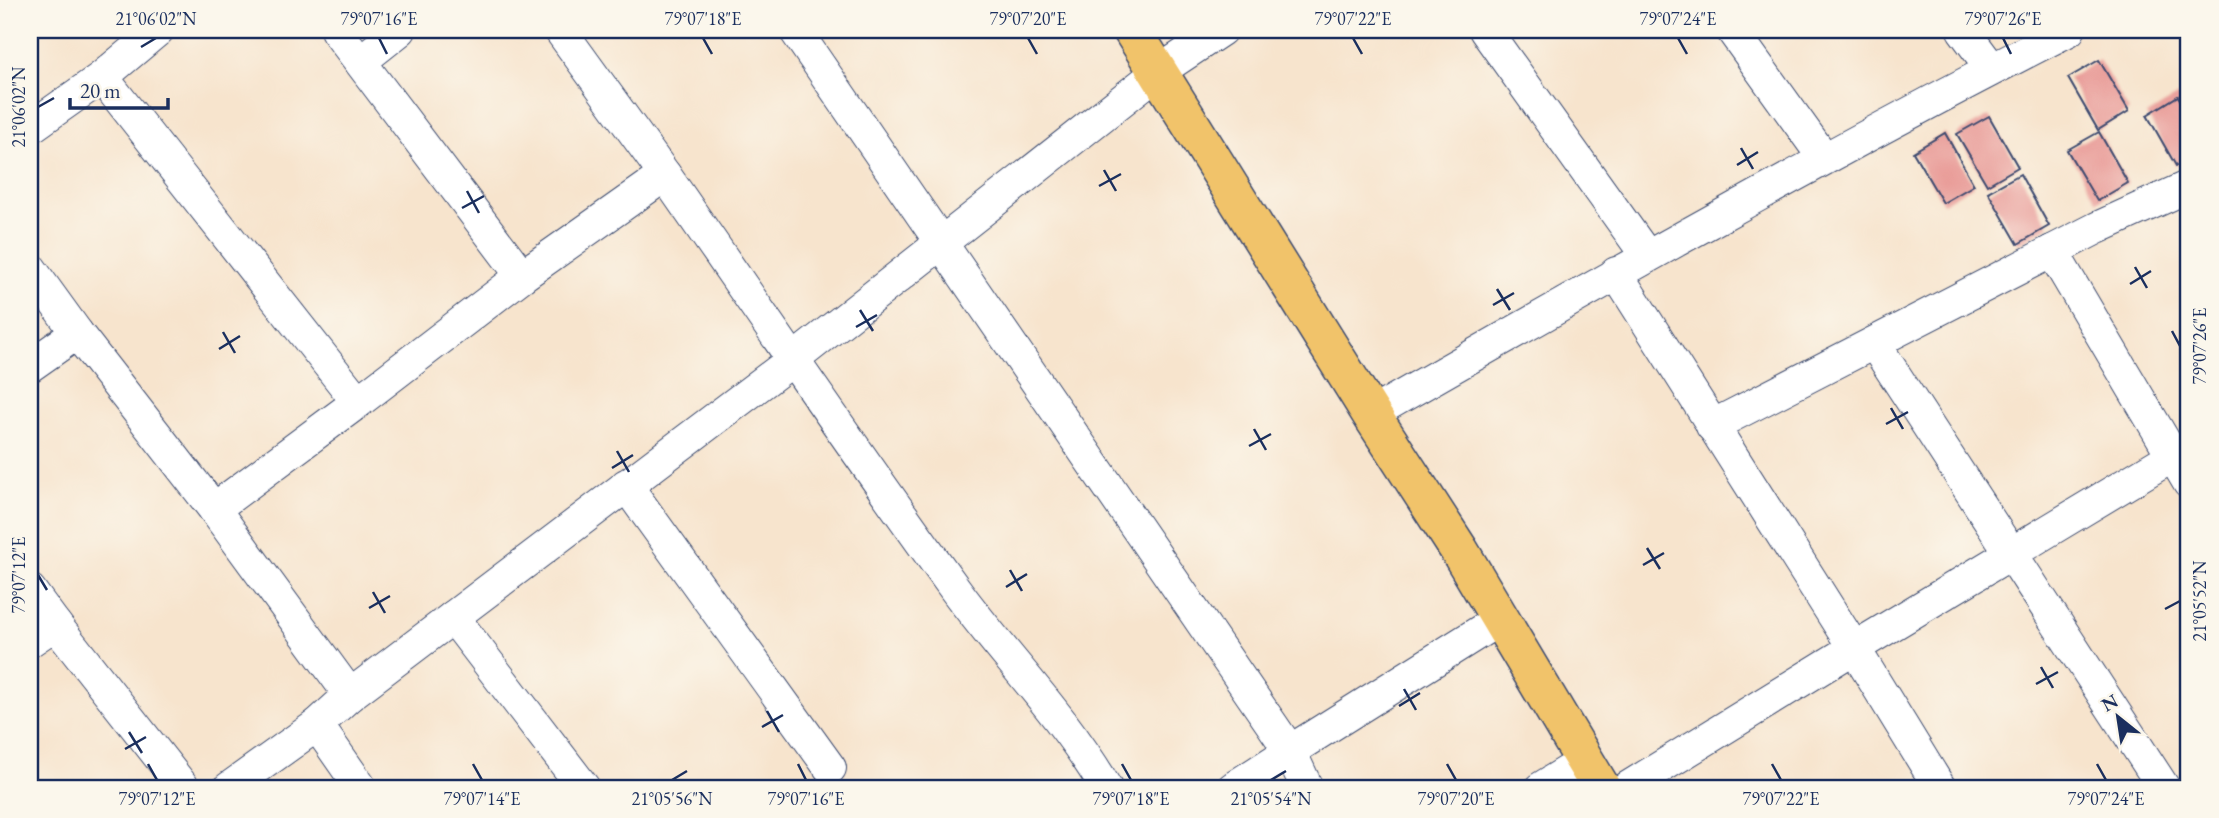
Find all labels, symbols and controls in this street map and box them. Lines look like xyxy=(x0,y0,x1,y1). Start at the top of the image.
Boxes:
text: 21°06'02"N xyxy=(116,7,197,30)
text: 79°07'16"E xyxy=(341,7,417,30)
text: 79°07'18"E xyxy=(665,7,741,30)
text: 79°07'20"E xyxy=(990,7,1066,30)
text: 79°07'22"E xyxy=(1315,7,1391,30)
text: 79°07'24"E xyxy=(1640,7,1716,30)
text: 79°07'26"E xyxy=(1965,7,2041,30)
text: 21°06'02"N xyxy=(7,66,30,147)
scale bar xyxy=(70,66,168,110)
text: 20 m xyxy=(80,77,121,104)
text: 79°07'26"E xyxy=(2188,308,2211,384)
text: 79°07'12"E xyxy=(7,537,30,613)
text: 21°05'52"N xyxy=(2188,560,2211,641)
north arrow xyxy=(2082,682,2152,752)
text: N xyxy=(2097,688,2123,717)
text: 79°07'12"E xyxy=(119,787,195,810)
text: 79°07'14"E xyxy=(444,787,520,810)
text: 21°05'56"N xyxy=(632,787,713,810)
text: 79°07'16"E xyxy=(768,787,844,810)
text: 79°07'18"E xyxy=(1093,787,1169,810)
text: 21°05'54"N xyxy=(1231,787,1312,810)
text: 79°07'20"E xyxy=(1418,787,1494,810)
text: 79°07'22"E xyxy=(1743,787,1819,810)
text: 79°07'24"E xyxy=(2068,787,2144,810)

